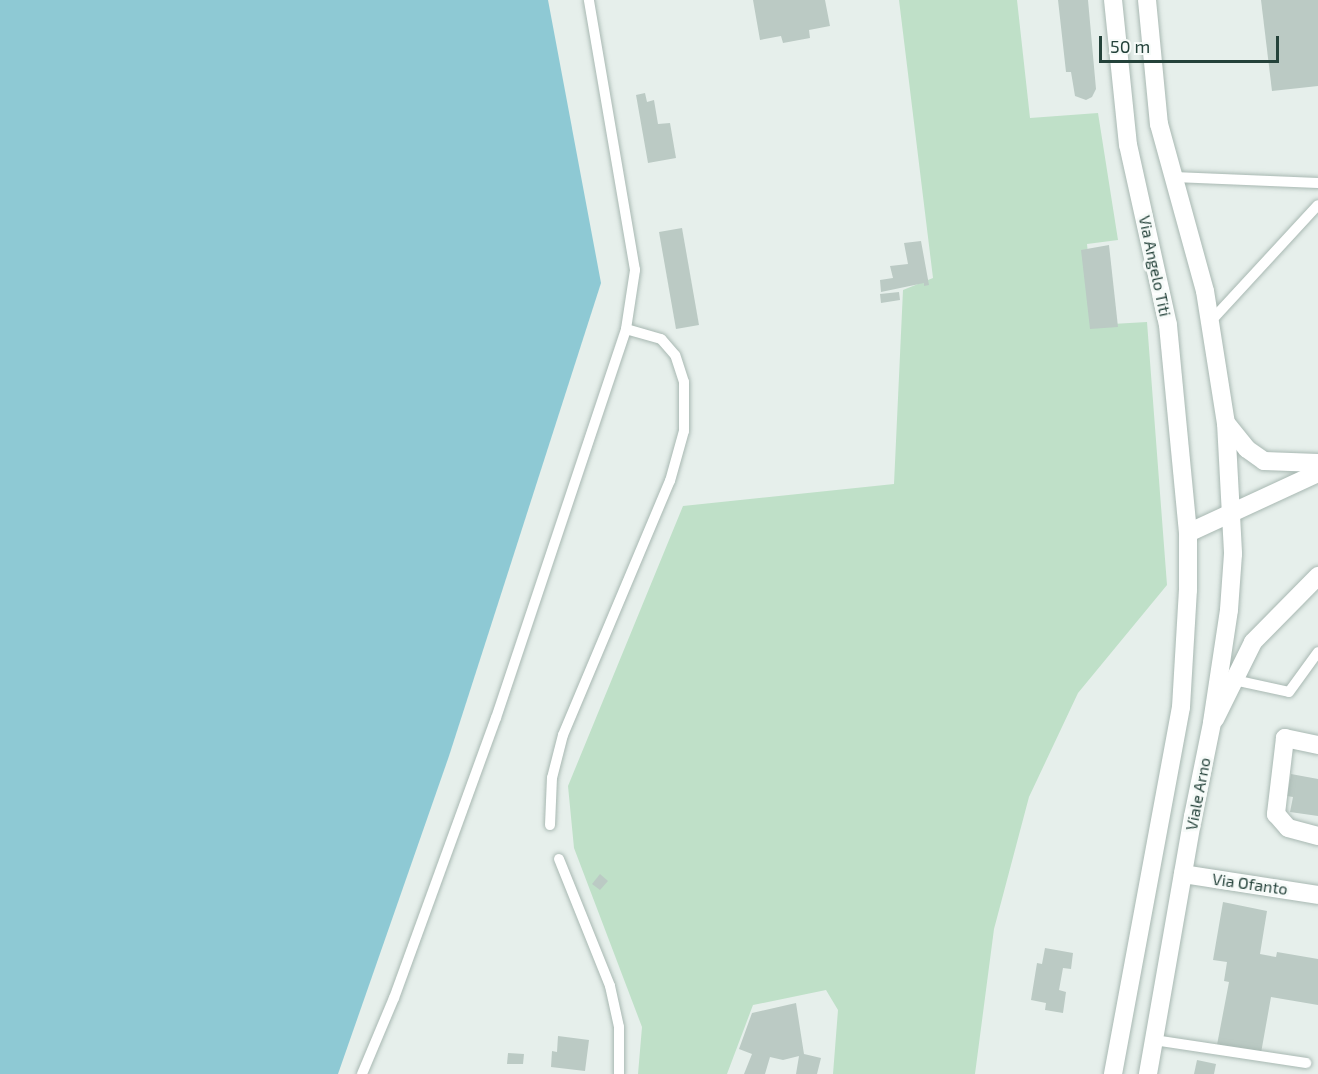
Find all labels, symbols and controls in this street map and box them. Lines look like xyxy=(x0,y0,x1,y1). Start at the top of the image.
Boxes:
scale bar xyxy=(1102,24,1282,62)
text: 50 m xyxy=(1110,35,1150,57)
street label: Via Angelo Titi xyxy=(1135,213,1175,319)
street label: Viale Arno xyxy=(1182,756,1214,832)
street label: Via Ofanto xyxy=(1211,869,1289,899)

